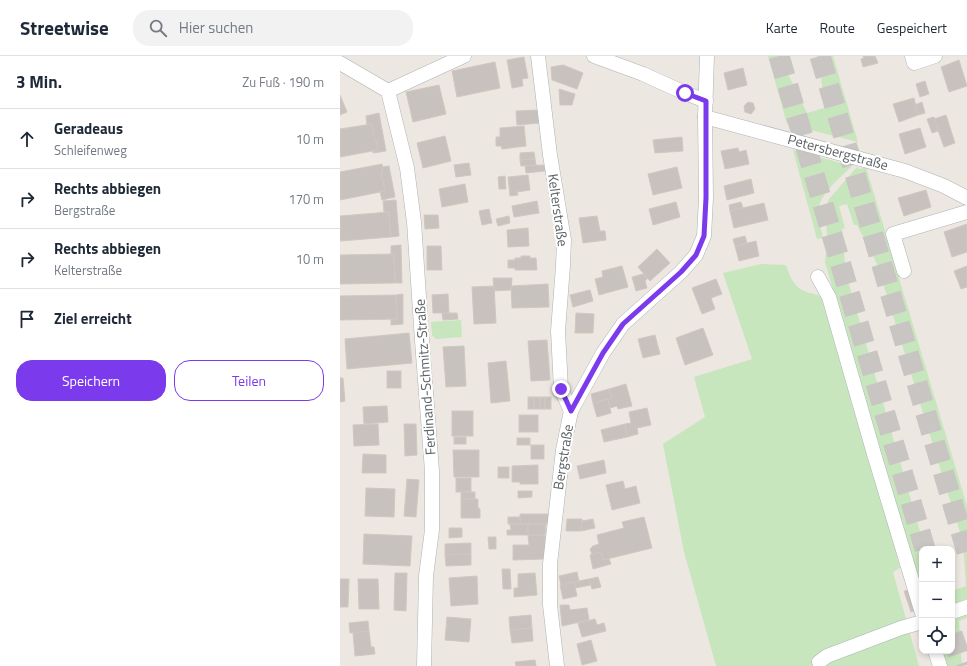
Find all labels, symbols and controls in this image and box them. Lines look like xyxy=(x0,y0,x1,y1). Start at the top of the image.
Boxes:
search box xyxy=(133,10,413,46)
text: Streetwise xyxy=(20,13,109,42)
text: Hier suchen xyxy=(179,16,253,39)
icon: search xyxy=(147,17,169,39)
text: Karte xyxy=(766,17,798,38)
text: Route xyxy=(820,17,855,38)
text: Gespeichert xyxy=(877,17,947,38)
text: 3 Min. xyxy=(16,69,62,95)
text: Zu Fuß · 190 m xyxy=(242,72,324,92)
route start xyxy=(676,84,694,102)
text: Geradeaus xyxy=(54,117,123,140)
icon: ahead xyxy=(16,128,38,150)
street label: Petersbergstraße xyxy=(785,128,891,175)
text: 10 m xyxy=(296,129,324,149)
text: Schleifenweg xyxy=(54,140,127,160)
street label: Kelterstraße xyxy=(543,172,574,248)
text: Rechts abbiegen xyxy=(54,177,161,200)
icon: right xyxy=(16,188,38,210)
text: 170 m xyxy=(288,189,324,209)
text: Bergstraße xyxy=(54,200,115,220)
text: Rechts abbiegen xyxy=(54,237,161,260)
icon: right xyxy=(16,248,38,270)
text: 10 m xyxy=(296,249,324,269)
text: Kelterstraße xyxy=(54,260,122,280)
street label: Ferdinand-Schmitz-Straße xyxy=(409,298,440,456)
text: Ziel erreicht xyxy=(54,307,132,330)
icon: arrive xyxy=(16,308,38,330)
button: Speichern xyxy=(16,360,166,401)
button: Teilen xyxy=(174,360,324,401)
route end xyxy=(552,380,570,398)
street label: Bergstraße xyxy=(547,423,578,491)
map controls xyxy=(919,546,955,654)
button: + xyxy=(919,546,955,582)
button: − xyxy=(919,582,955,618)
button: locate xyxy=(919,618,955,654)

